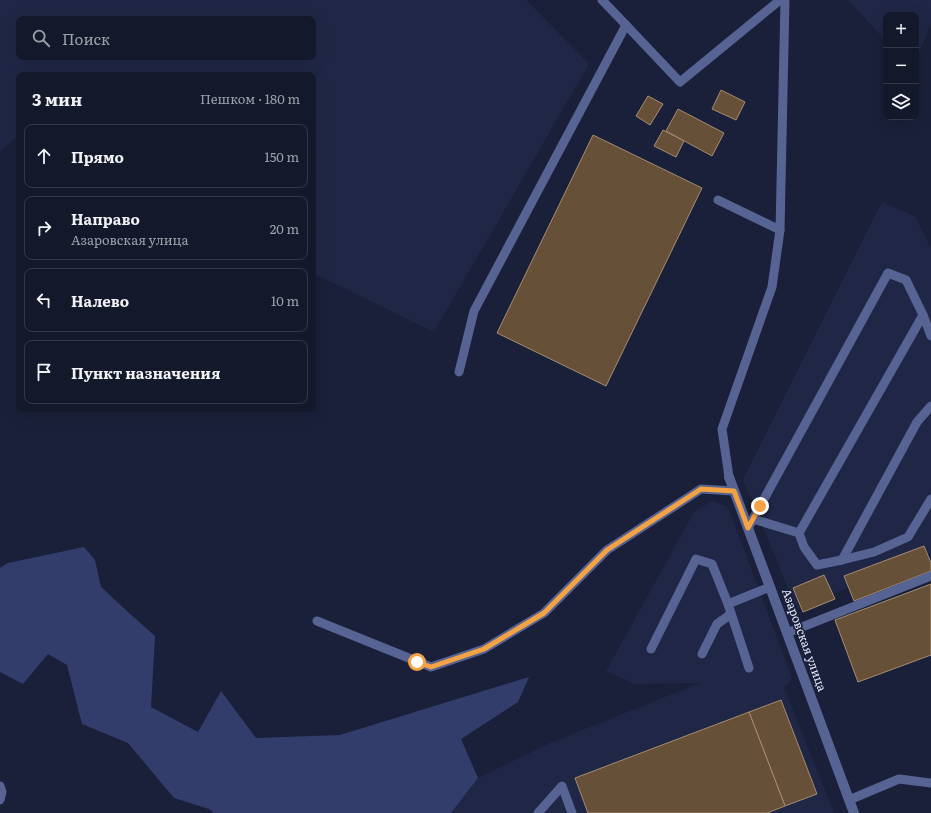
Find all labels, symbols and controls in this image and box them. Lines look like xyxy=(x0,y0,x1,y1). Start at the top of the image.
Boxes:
map controls xyxy=(883,12,919,120)
button: + xyxy=(883,12,919,48)
search box xyxy=(16,16,316,60)
icon: search xyxy=(30,27,52,49)
text: Поиск xyxy=(62,27,110,50)
button: − xyxy=(883,48,919,84)
button: layers xyxy=(883,84,919,120)
text: 3 мин xyxy=(32,86,82,111)
text: Пешком · 180 m xyxy=(200,89,300,108)
icon: ahead xyxy=(33,145,55,167)
text: Прямо xyxy=(71,145,124,168)
text: 150 m xyxy=(264,147,299,166)
text: Направо xyxy=(71,207,140,230)
icon: right xyxy=(33,217,55,239)
text: 20 m xyxy=(270,219,299,238)
text: Азаровская улица xyxy=(71,230,188,249)
icon: left xyxy=(33,289,55,311)
text: Налево xyxy=(71,289,129,312)
text: 10 m xyxy=(271,291,299,310)
icon: arrive xyxy=(33,361,55,383)
text: Пункт назначения xyxy=(71,361,221,384)
route end xyxy=(751,497,769,515)
street label: Азаровская улица xyxy=(778,586,832,694)
route start xyxy=(408,653,426,671)

